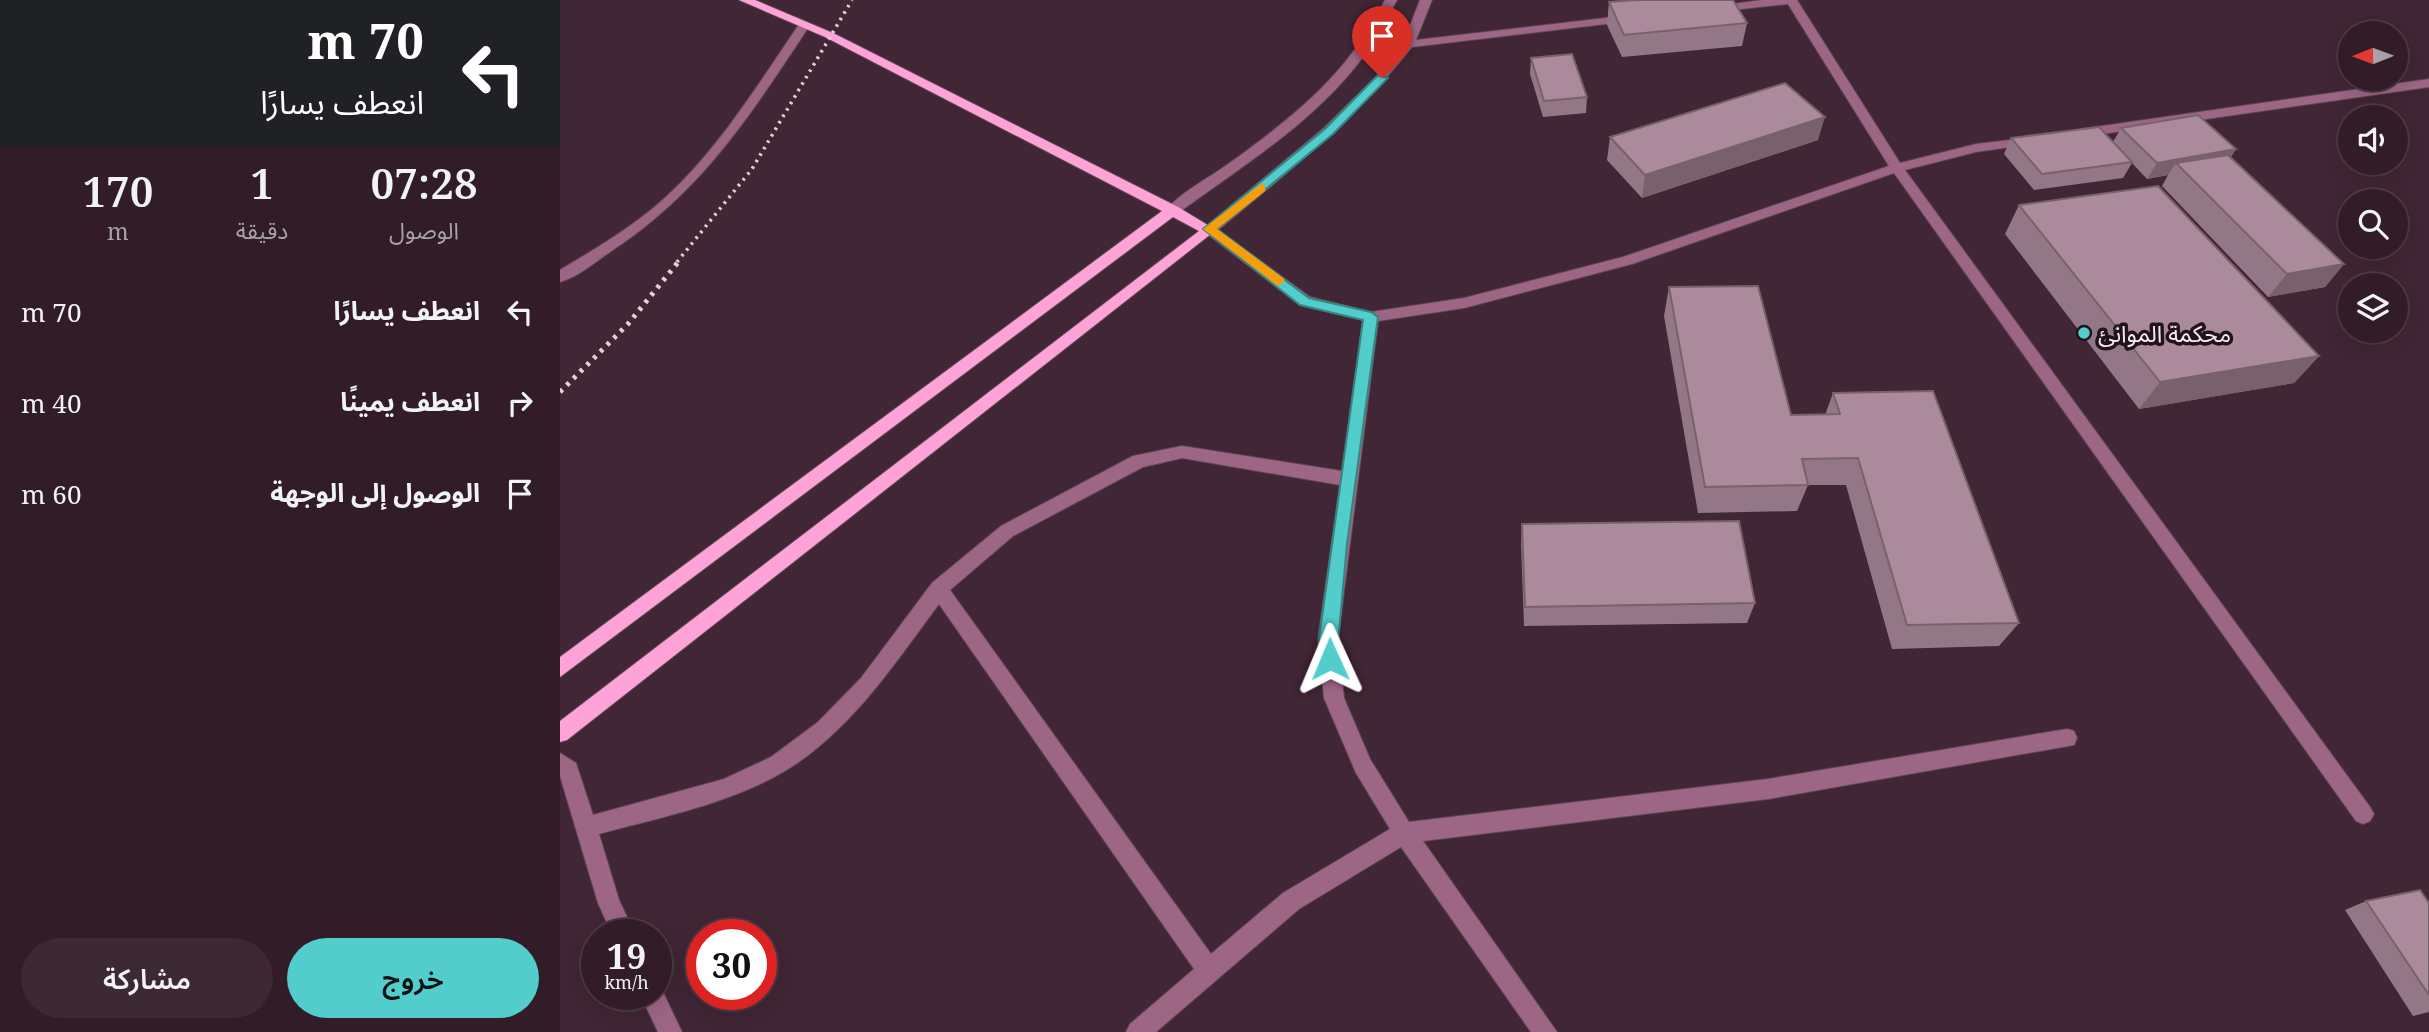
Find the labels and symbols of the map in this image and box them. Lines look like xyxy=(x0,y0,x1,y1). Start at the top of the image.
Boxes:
pin xyxy=(1352,6,1412,78)
north arrow xyxy=(2338,21,2408,91)
place label: محكمة الموانئ xyxy=(2098,317,2231,349)
marker: محكمة الموانئ xyxy=(2076,325,2092,341)
position arrow xyxy=(1293,622,1367,696)
speed limit sign: 30 xyxy=(686,919,777,1010)

